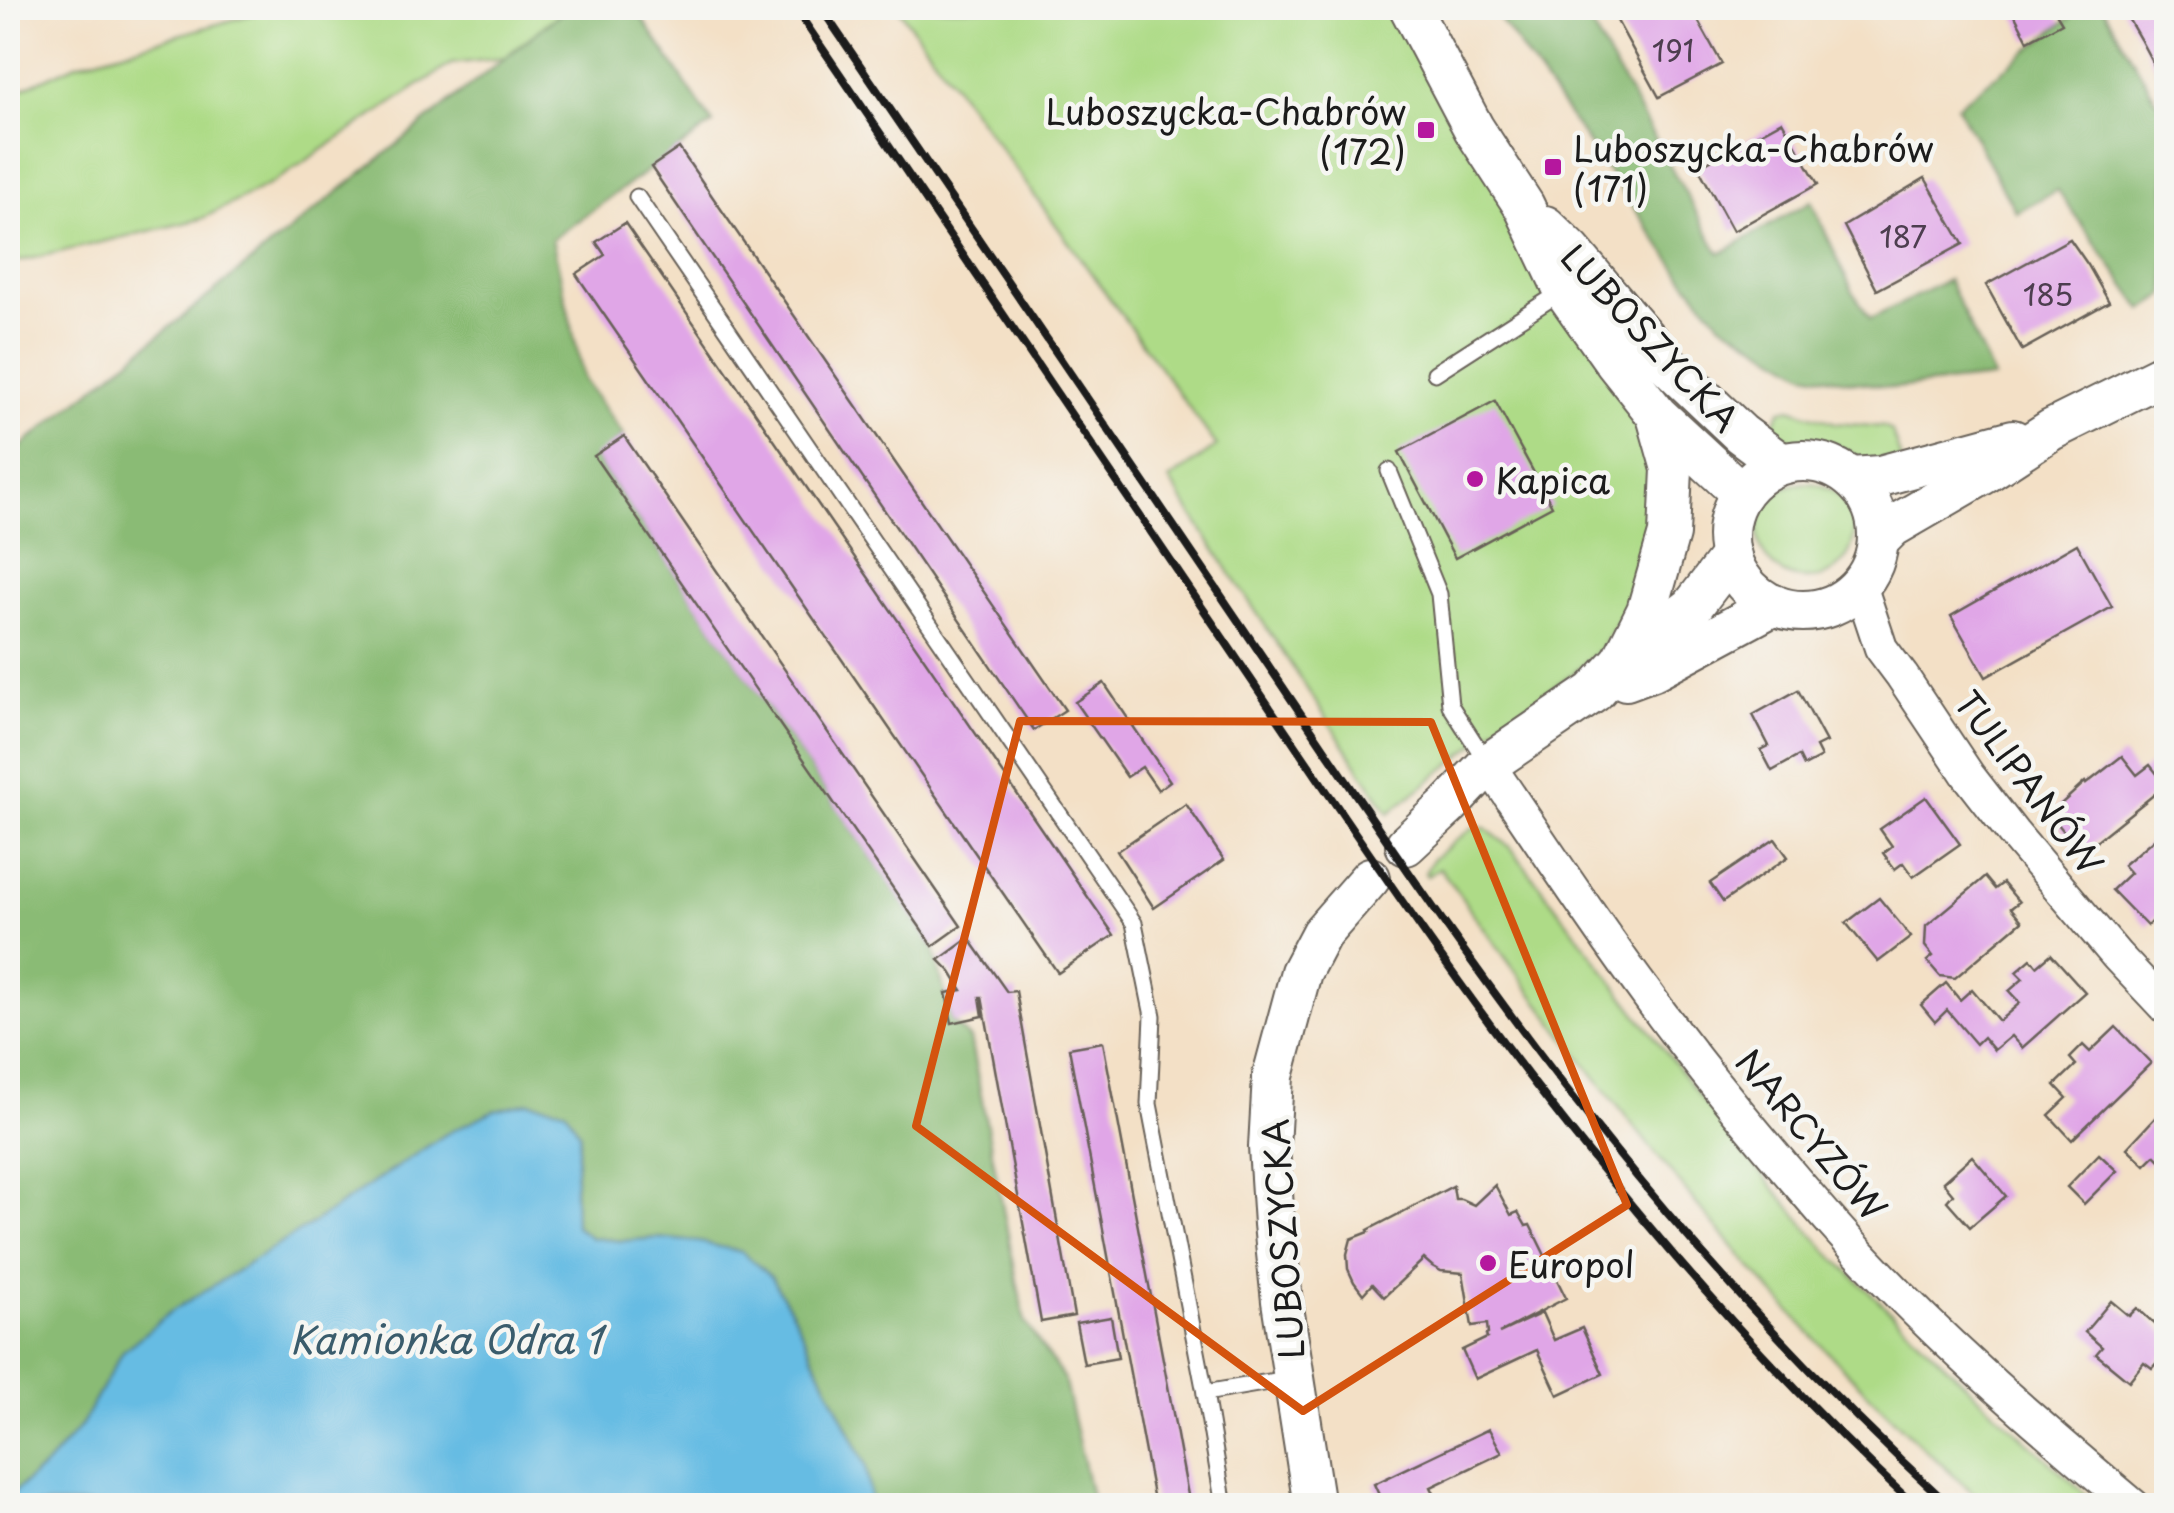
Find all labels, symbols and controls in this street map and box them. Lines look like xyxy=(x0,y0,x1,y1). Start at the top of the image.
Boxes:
house number: 191 xyxy=(1652,27,1694,72)
place label: Luboszycka-Chabrów (172) xyxy=(1045,84,1406,177)
marker: Luboszycka-Chabrów (172) xyxy=(1415,119,1437,141)
place label: Luboszycka-Chabrów (171) xyxy=(1573,121,1934,214)
marker: Luboszycka-Chabrów (171) xyxy=(1542,156,1564,178)
house number: 187 xyxy=(1879,213,1927,258)
street label: LUBOSZYCKA xyxy=(1550,231,1752,443)
house number: 185 xyxy=(2023,271,2073,316)
place label: Kapica xyxy=(1495,453,1610,506)
marker: Kapica xyxy=(1464,468,1486,490)
street label: TULIPANÓW xyxy=(1943,679,2117,885)
street label: NARCYZÓW xyxy=(1724,1036,1900,1232)
street label: LUBOSZYCKA xyxy=(1247,1117,1317,1361)
place label: Europol xyxy=(1508,1237,1635,1290)
marker: Europol xyxy=(1477,1252,1499,1274)
water label: Kamionka Odra 1 xyxy=(290,1310,607,1367)

